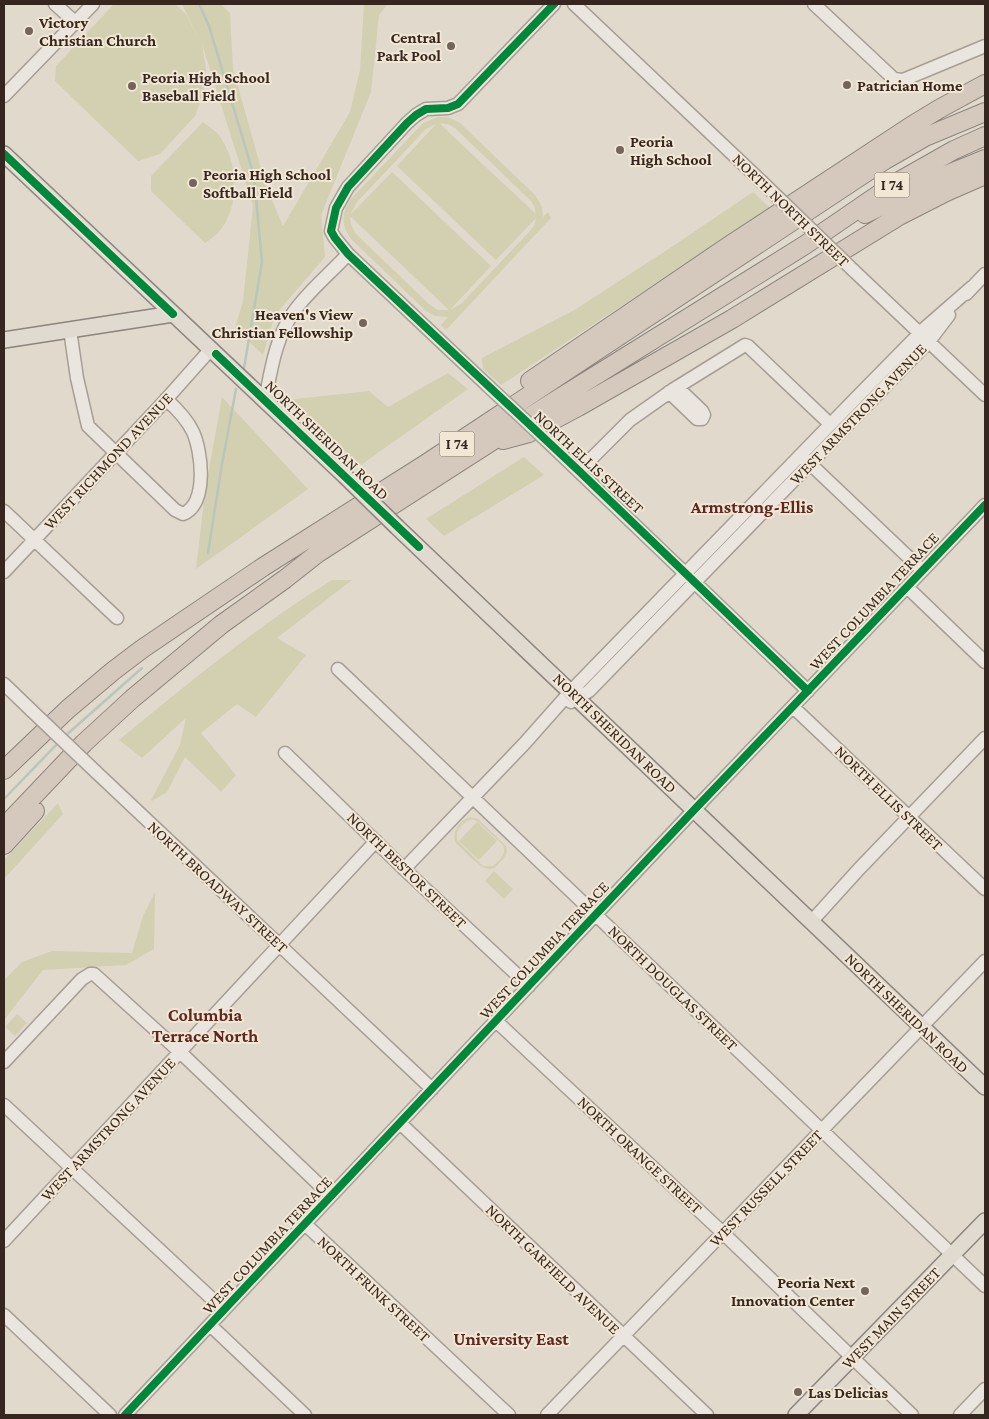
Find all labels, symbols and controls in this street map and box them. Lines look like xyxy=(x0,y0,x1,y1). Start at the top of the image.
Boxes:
place label: Victory Christian Church xyxy=(38,14,156,49)
marker: Victory Christian Church xyxy=(23,25,35,37)
place label: Central Park Pool xyxy=(377,29,441,64)
marker: Central Park Pool xyxy=(445,40,457,52)
place label: Peoria High School Baseball Field xyxy=(142,69,270,104)
place label: Patrician Home xyxy=(857,77,963,94)
marker: Patrician Home xyxy=(841,79,853,91)
marker: Peoria High School Baseball Field xyxy=(126,80,138,92)
place label: Peoria High School xyxy=(630,133,712,168)
marker: Peoria High School xyxy=(614,144,626,156)
street label: NORTH NORTH STREET xyxy=(729,150,853,270)
place label: Peoria High School Softball Field xyxy=(203,166,331,201)
road number: I 74 xyxy=(874,172,910,198)
marker: Peoria High School Softball Field xyxy=(187,177,199,189)
place label: Heaven's View Christian Fellowship xyxy=(211,306,353,341)
marker: Heaven's View Christian Fellowship xyxy=(357,317,369,329)
street label: WEST ARMSTRONG AVENUE xyxy=(786,340,930,488)
street label: NORTH SHERIDAN ROAD xyxy=(262,377,392,503)
street label: WEST RICHMOND AVENUE xyxy=(40,389,176,533)
street label: NORTH ELLIS STREET xyxy=(531,407,647,517)
road number: I 74 xyxy=(440,432,474,456)
district label: Armstrong-Ellis xyxy=(690,497,813,517)
street label: WEST COLUMBIA TERRACE xyxy=(806,529,942,673)
street label: NORTH SHERIDAN ROAD xyxy=(550,670,680,796)
street label: NORTH ELLIS STREET xyxy=(832,742,947,854)
street label: NORTH BESTOR STREET xyxy=(344,809,470,932)
street label: NORTH BROADWAY STREET xyxy=(145,818,292,956)
street label: WEST COLUMBIA TERRACE xyxy=(476,878,612,1022)
street label: NORTH DOUGLAS STREET xyxy=(605,922,741,1054)
street label: NORTH SHERIDAN ROAD xyxy=(842,950,972,1076)
district label: Columbia Terrace North xyxy=(152,1005,259,1046)
street label: WEST ARMSTRONG AVENUE xyxy=(37,1054,179,1204)
street label: NORTH ORANGE STREET xyxy=(574,1093,706,1217)
street label: WEST RUSSELL STREET xyxy=(706,1126,826,1250)
street label: WEST COLUMBIA TERRACE xyxy=(199,1173,335,1317)
street label: NORTH GARFIELD AVENUE xyxy=(483,1201,624,1338)
street label: NORTH FRINK STREET xyxy=(314,1233,434,1346)
street label: WEST MAIN STREET xyxy=(838,1264,944,1372)
place label: Peoria Next Innovation Center xyxy=(731,1274,856,1309)
marker: Peoria Next Innovation Center xyxy=(859,1285,871,1297)
district label: University East xyxy=(453,1329,569,1349)
place label: Las Delicias xyxy=(808,1384,888,1401)
marker: Las Delicias xyxy=(792,1386,804,1398)

